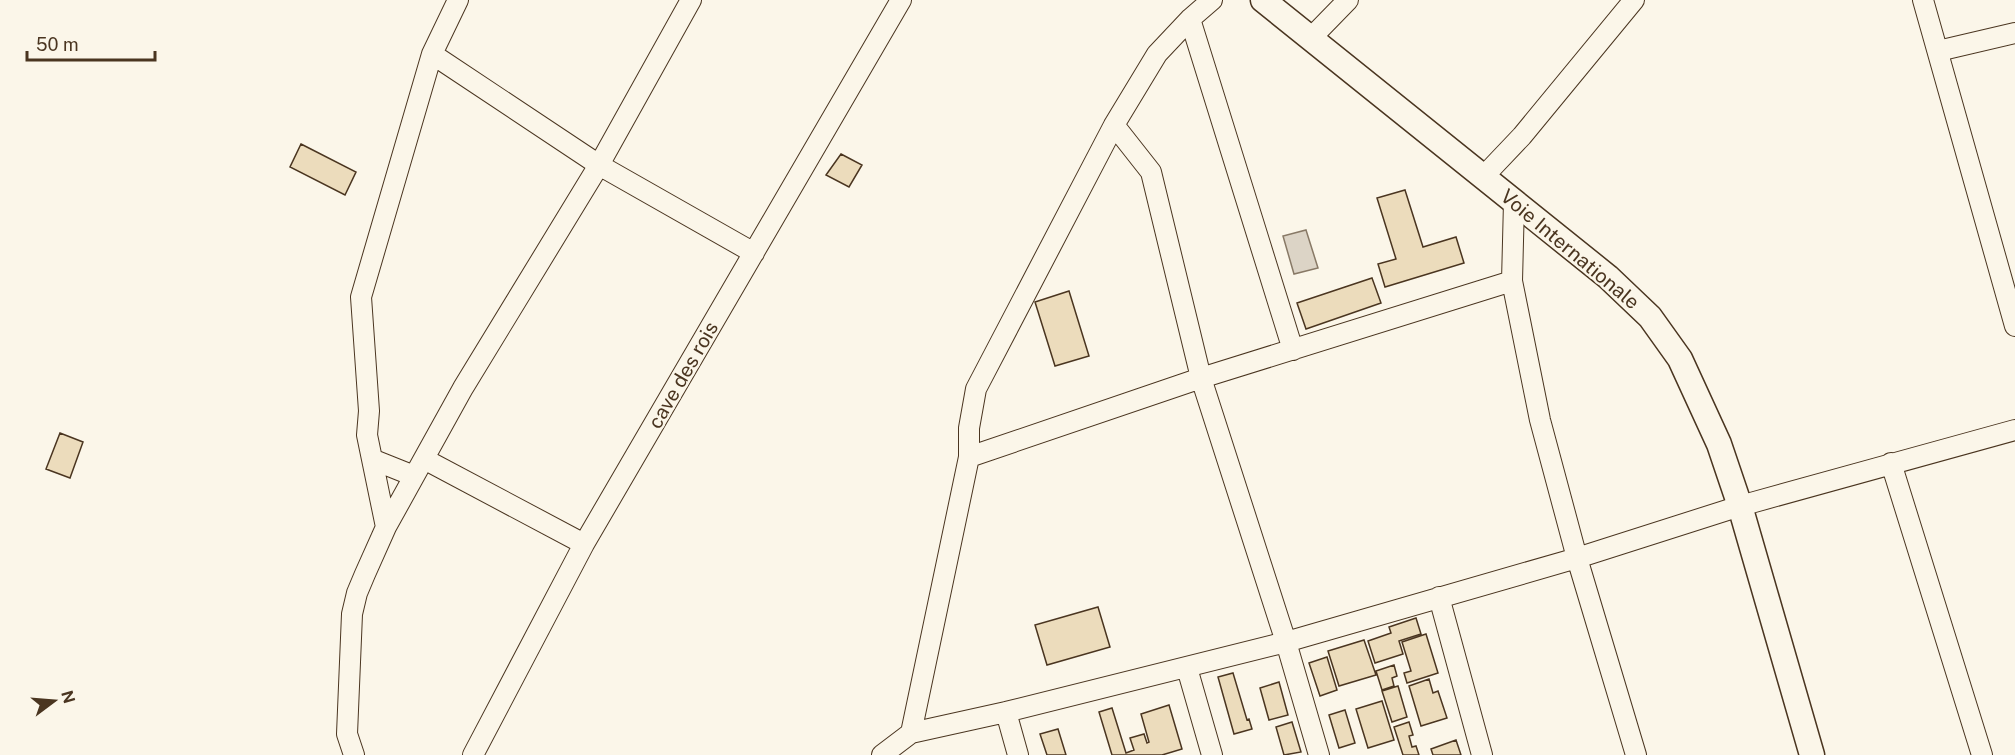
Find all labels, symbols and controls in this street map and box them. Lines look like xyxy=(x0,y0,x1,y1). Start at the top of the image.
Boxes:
scale bar xyxy=(27,24,154,62)
text: 50 m xyxy=(36,34,79,55)
street label: Voie Internationale xyxy=(1496,184,1644,314)
street label: cave des rois xyxy=(643,317,723,433)
north arrow xyxy=(24,671,84,731)
text: N xyxy=(57,688,79,706)

